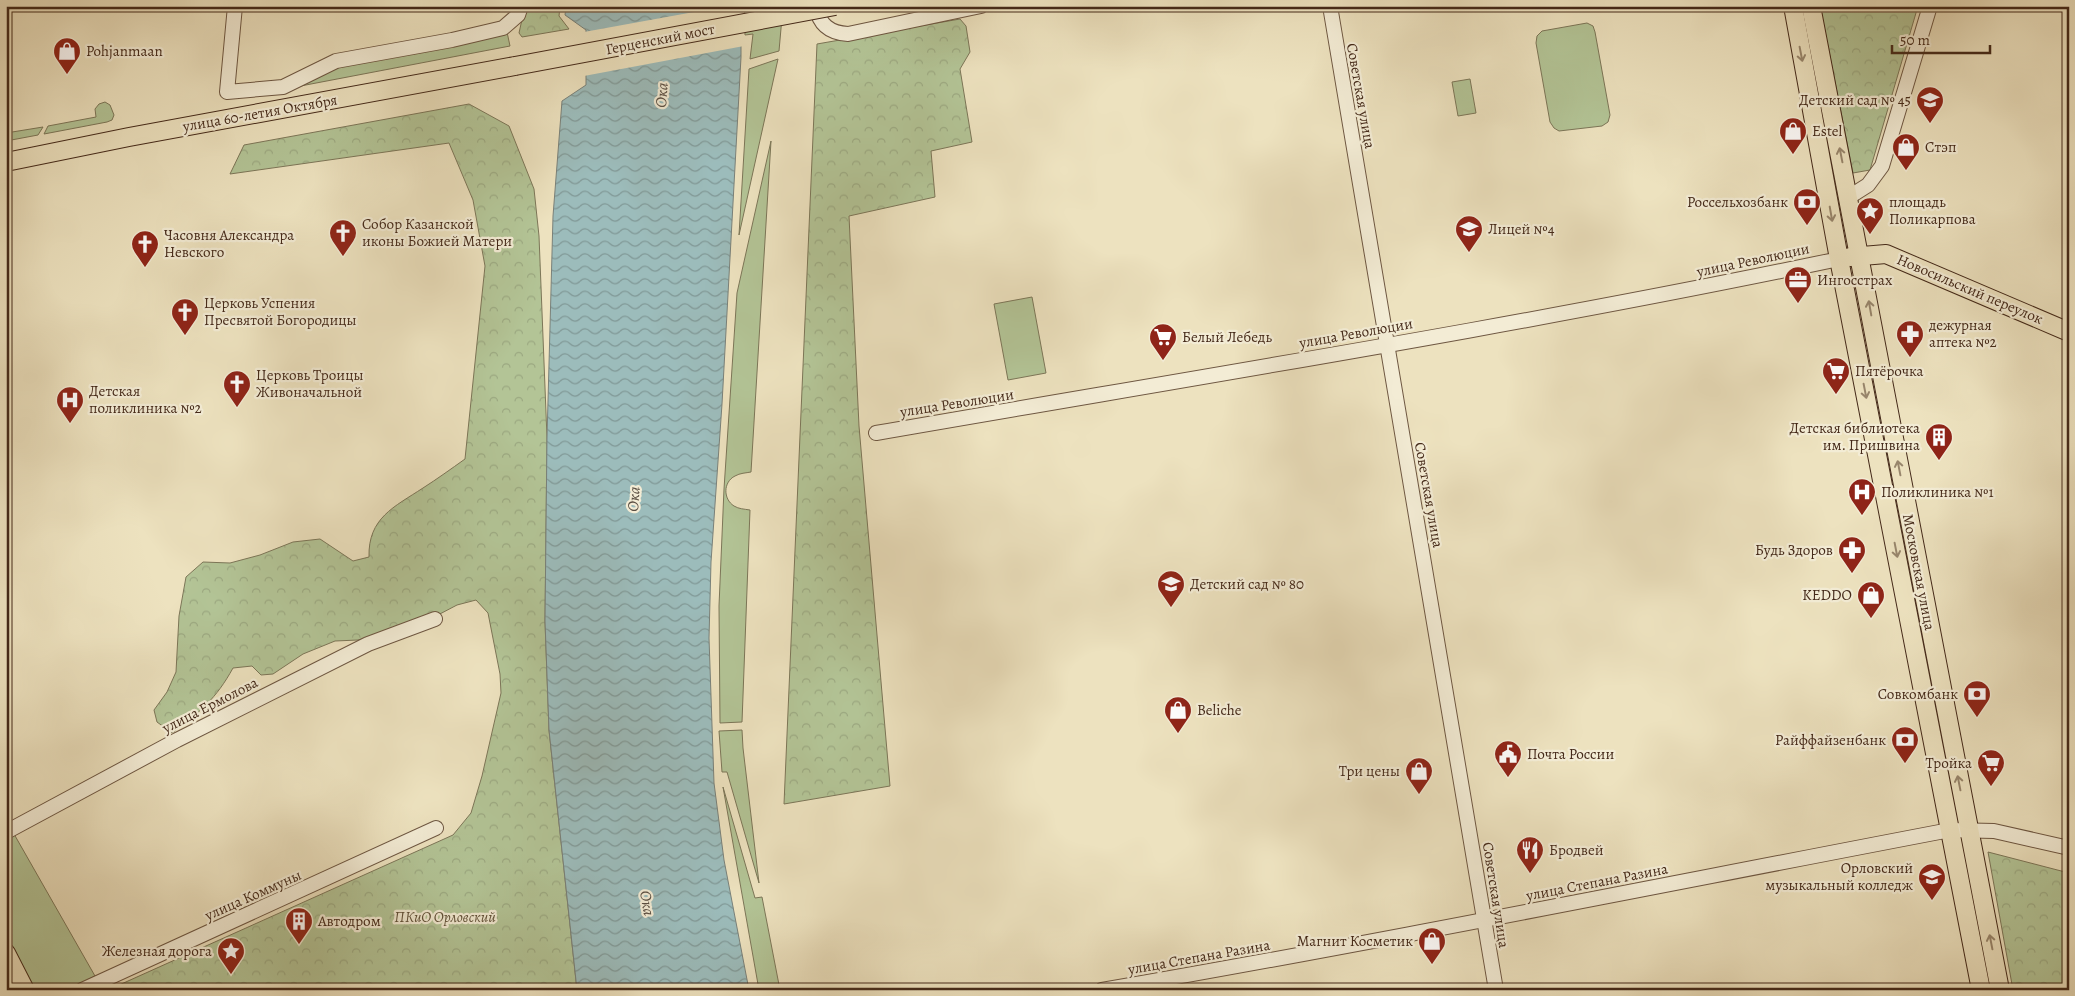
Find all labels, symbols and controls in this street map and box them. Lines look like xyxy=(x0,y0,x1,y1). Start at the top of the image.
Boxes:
street label: Герценский мост xyxy=(604,19,717,59)
scale bar xyxy=(1892,22,1990,54)
text: 50 m xyxy=(1900,30,1930,50)
shop icon: Pohjanmaan xyxy=(52,36,82,75)
place label: Pohjanmaan xyxy=(86,41,163,61)
street label: Советская улица xyxy=(1342,42,1380,150)
one-way arrow xyxy=(1797,46,1807,62)
water label: Ока xyxy=(650,82,674,108)
school or university icon: Детский сад № 45 xyxy=(1915,85,1945,124)
street label: улица 60-летия Октября xyxy=(180,90,339,137)
place label: Детский сад № 45 xyxy=(1799,90,1911,110)
shop icon: Estel xyxy=(1778,116,1808,155)
place label: Estel xyxy=(1812,121,1843,141)
shop icon: Стэп xyxy=(1891,132,1921,171)
place label: Стэп xyxy=(1925,137,1956,157)
one-way arrow xyxy=(1835,148,1845,164)
bank icon: Россельхозбанк xyxy=(1792,187,1822,226)
place label: Россельхозбанк xyxy=(1687,192,1788,212)
place label: площадь Поликарпова xyxy=(1889,192,1976,229)
place icon: площадь Поликарпова xyxy=(1855,196,1885,235)
one-way arrow xyxy=(1827,206,1836,222)
place label: Собор Казанской иконы Божией Матери xyxy=(362,214,512,251)
school or university icon: Лицей №4 xyxy=(1454,214,1484,253)
church icon: Собор Казанской иконы Божией Матери xyxy=(328,218,358,257)
place label: Лицей №4 xyxy=(1488,219,1555,239)
place label: Часовня Александра Невского xyxy=(164,225,294,262)
church icon: Часовня Александра Невского xyxy=(130,229,160,268)
street label: улица Революции xyxy=(1694,238,1811,282)
street label: Новосильский переулок xyxy=(1894,249,2046,329)
office icon: Ингосстрах xyxy=(1783,265,1813,304)
place label: Ингосстрах xyxy=(1817,270,1893,290)
place label: Церковь Успения Пресвятой Богородицы xyxy=(204,293,357,330)
church icon: Церковь Успения Пресвятой Богородицы xyxy=(170,297,200,336)
one-way arrow xyxy=(1864,301,1874,317)
street label: улица Революции xyxy=(1297,313,1414,353)
place label: дежурная аптека №2 xyxy=(1928,315,1997,352)
pharmacy icon: дежурная аптека №2 xyxy=(1895,319,1925,358)
supermarket icon: Белый Лебедь xyxy=(1148,322,1178,361)
place label: Белый Лебедь xyxy=(1182,327,1272,347)
supermarket icon: Пятёрочка xyxy=(1821,356,1851,395)
place label: Пятёрочка xyxy=(1855,361,1924,381)
place label: Церковь Троицы Живоначальной xyxy=(256,365,363,402)
church icon: Церковь Троицы Живоначальной xyxy=(222,369,252,408)
place label: Детская поликлиника №2 xyxy=(89,381,202,418)
one-way arrow xyxy=(1861,382,1870,398)
street label: улица Революции xyxy=(898,384,1015,422)
hospital icon: Детская поликлиника №2 xyxy=(55,385,85,424)
place label: Детская библиотека им. Пришвина xyxy=(1790,418,1920,455)
building icon: Детская библиотека им. Пришвина xyxy=(1924,422,1954,461)
street label: Советская улица xyxy=(1410,441,1448,549)
one-way arrow xyxy=(1894,461,1903,477)
hospital icon: Поликлиника №1 xyxy=(1847,477,1877,516)
place label: Поликлиника №1 xyxy=(1881,482,1994,502)
water label: Ока xyxy=(622,486,646,512)
street label: Московская улица xyxy=(1898,512,1940,632)
pharmacy icon: Будь Здоров xyxy=(1837,535,1867,574)
place label: Будь Здоров xyxy=(1755,540,1833,560)
one-way arrow xyxy=(1892,542,1901,558)
school or university icon: Детский сад № 80 xyxy=(1156,569,1186,608)
place label: Детский сад № 80 xyxy=(1190,574,1304,594)
shop icon: KEDDO xyxy=(1856,580,1886,619)
place label: KEDDO xyxy=(1802,585,1852,605)
street label: улица Ермолова xyxy=(158,672,261,738)
bank icon: Совкомбанк xyxy=(1962,679,1992,718)
place label: Совкомбанк xyxy=(1878,684,1958,704)
shop icon: Beliche xyxy=(1163,695,1193,734)
place label: Beliche xyxy=(1197,700,1242,720)
bank icon: Райффайзенбанк xyxy=(1890,725,1920,764)
place label: Райффайзенбанк xyxy=(1775,730,1886,750)
public building icon: Почта России xyxy=(1493,739,1523,778)
place label: Почта России xyxy=(1527,744,1614,764)
supermarket icon: Тройка xyxy=(1976,748,2006,787)
place label: Тройка xyxy=(1926,753,1972,773)
shop icon: Три цены xyxy=(1404,756,1434,795)
place label: Три цены xyxy=(1339,761,1400,781)
one-way arrow xyxy=(1954,775,1963,791)
restaurant icon: Бродвей xyxy=(1515,835,1545,874)
place label: Бродвей xyxy=(1549,840,1604,860)
street label: Советская улица xyxy=(1478,841,1514,949)
street label: улица Степана Разина xyxy=(1523,858,1670,906)
place label: Орловский музыкальный колледж xyxy=(1765,858,1913,895)
school or university icon: Орловский музыкальный колледж xyxy=(1917,862,1947,901)
street label: улица Коммуны xyxy=(201,865,304,926)
water label: Ока xyxy=(634,889,660,917)
building icon: Автодром xyxy=(284,906,314,945)
park label: ПКиО Орловский xyxy=(394,907,496,927)
place label: Автодром xyxy=(317,911,381,931)
shop icon: Магнит Косметик xyxy=(1417,926,1447,965)
place label: Магнит Косметик xyxy=(1297,931,1413,951)
one-way arrow xyxy=(1985,934,1995,950)
street label: улица Степана Разина xyxy=(1125,935,1272,980)
place icon: Железная дорога xyxy=(216,936,246,975)
place label: Железная дорога xyxy=(102,941,212,961)

